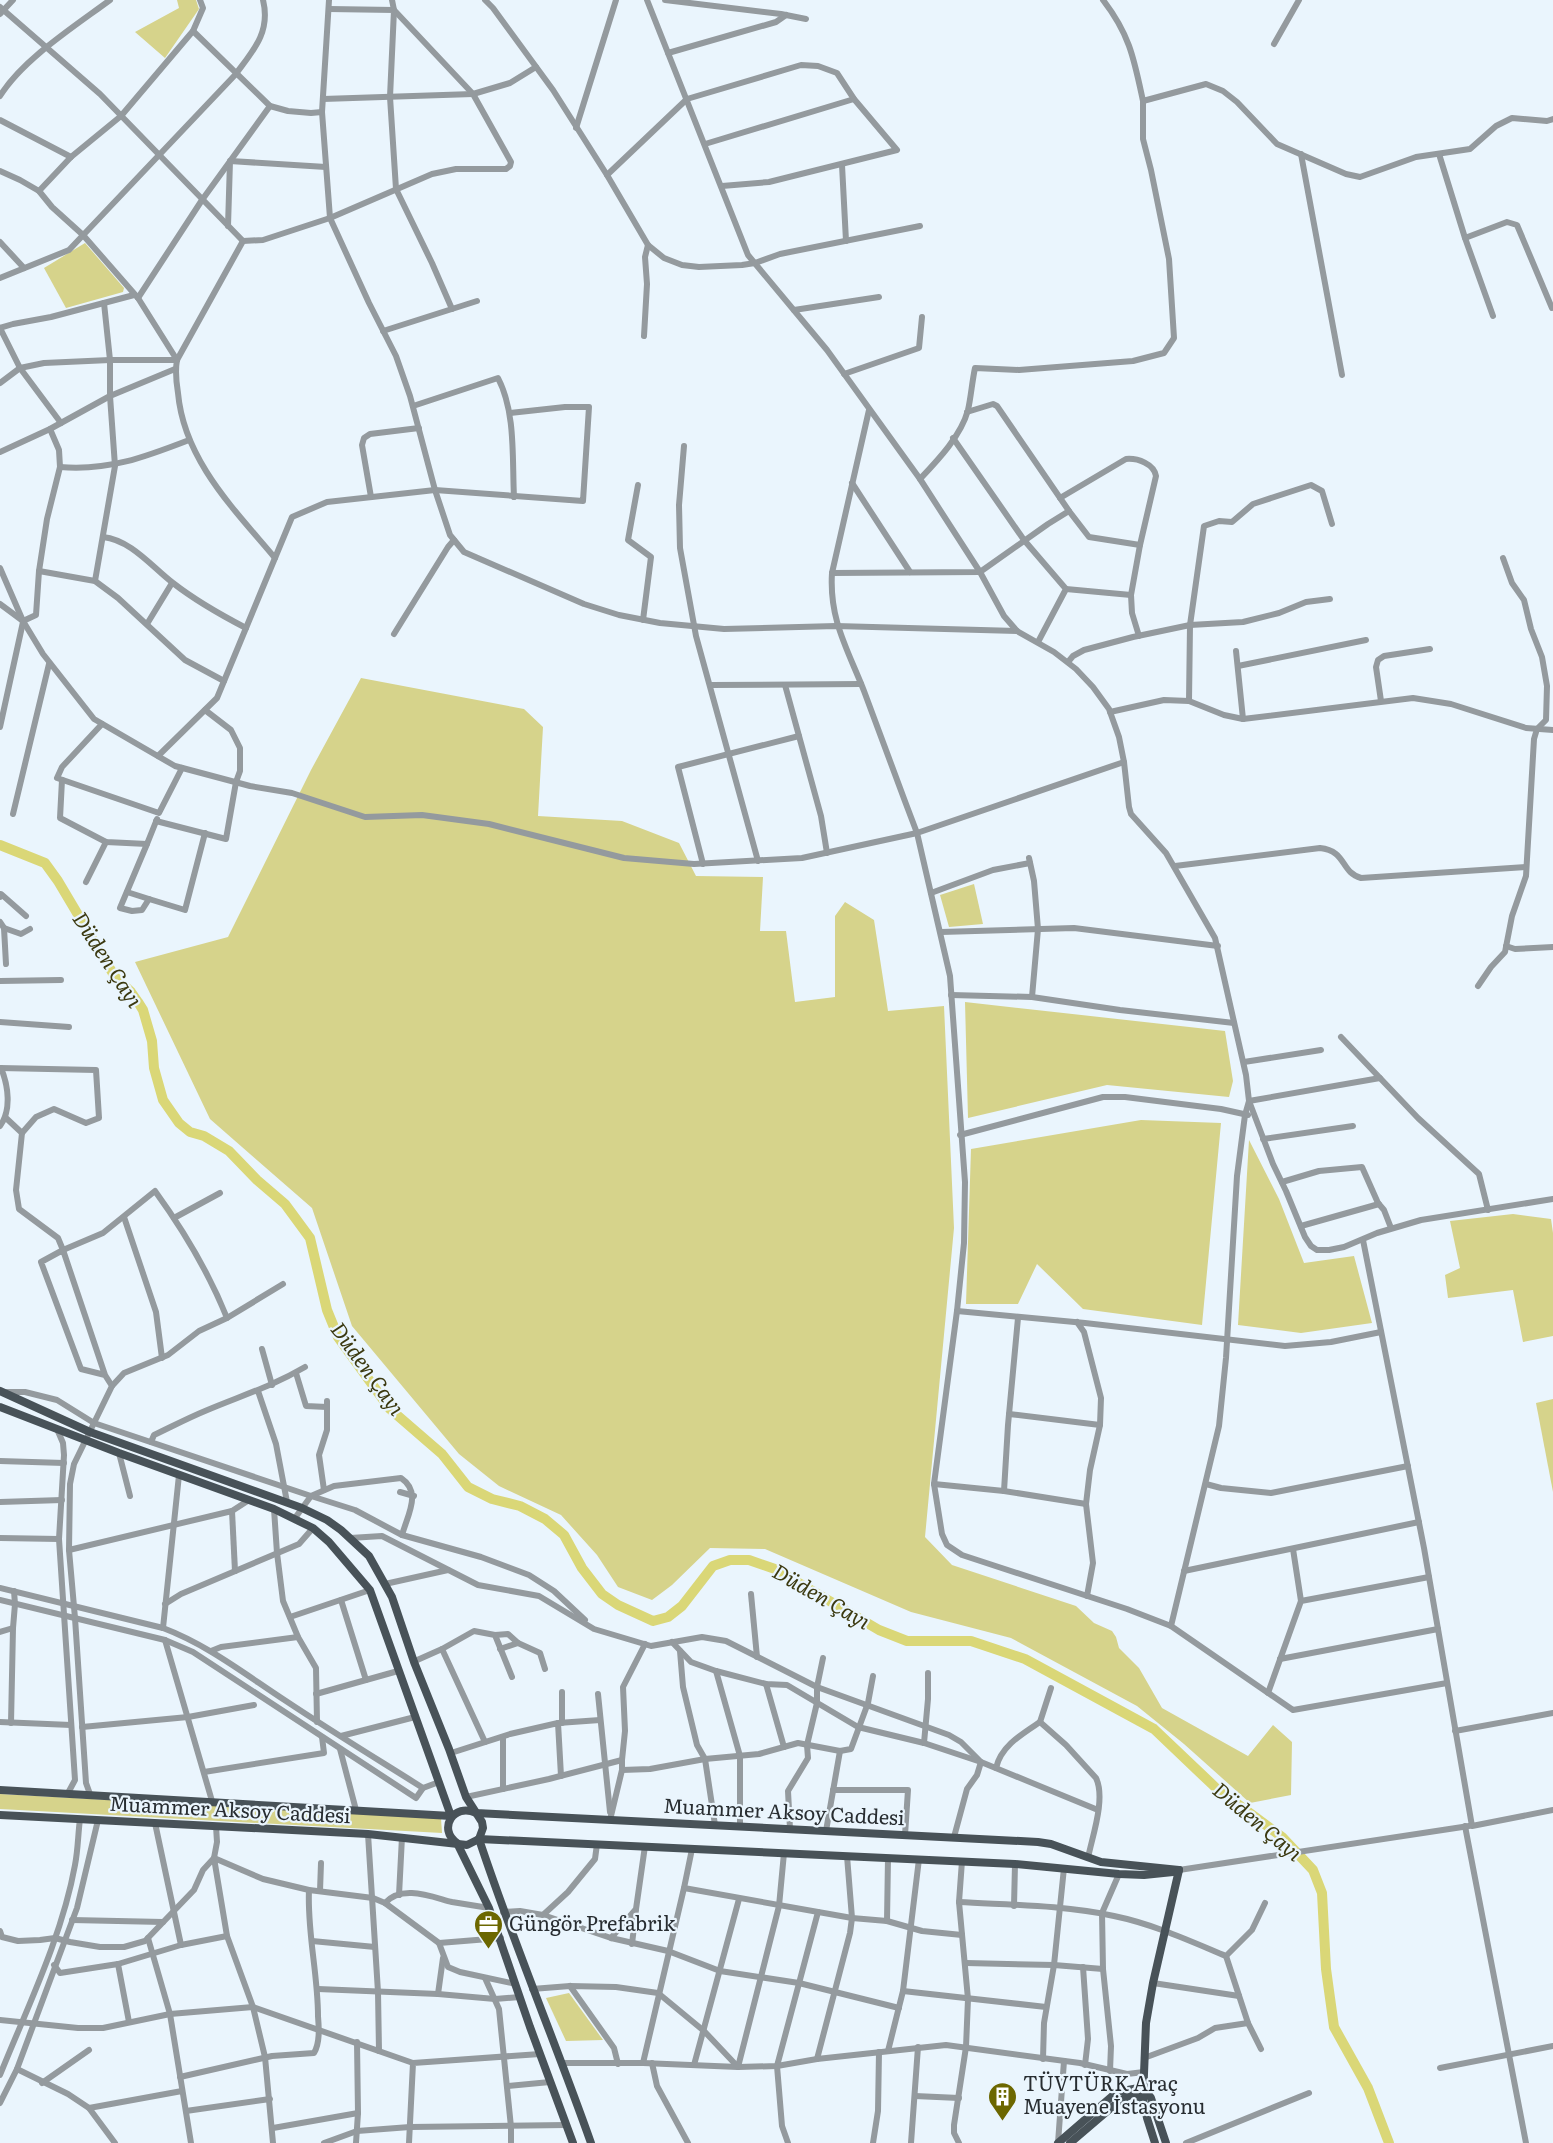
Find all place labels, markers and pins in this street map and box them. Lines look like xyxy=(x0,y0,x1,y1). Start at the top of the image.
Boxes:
place label: Güngör Prefabrik xyxy=(509,1907,676,1937)
office icon: Güngör Prefabrik xyxy=(472,1908,504,1950)
place label: TÜVTÜRK Araç Muayene İstasyonu xyxy=(1023,2067,1206,2120)
building icon: TÜVTÜRK Araç Muayene İstasyonu xyxy=(986,2080,1018,2122)

